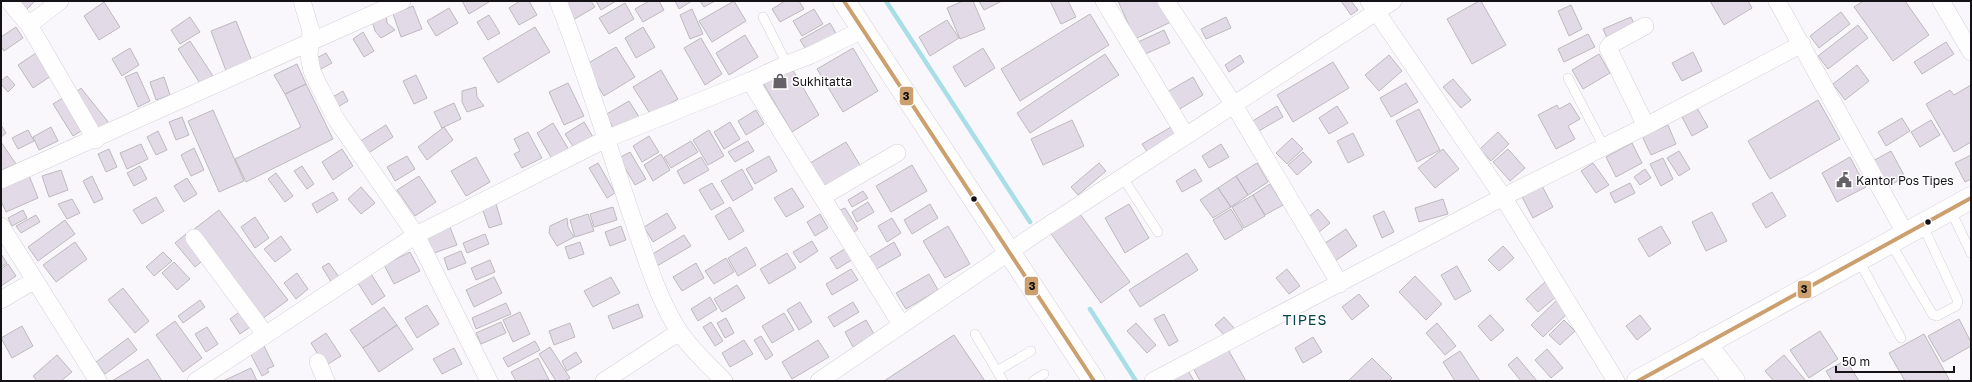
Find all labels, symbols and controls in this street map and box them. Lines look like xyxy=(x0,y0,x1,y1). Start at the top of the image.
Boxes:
shop icon: Sukhitatta xyxy=(771,72,789,90)
place label: Sukhitatta xyxy=(792,74,852,89)
line badge: 3 xyxy=(899,86,914,106)
text: 3 xyxy=(903,89,910,102)
public building icon: Kantor Pos Tipes xyxy=(1835,171,1853,189)
place label: Kantor Pos Tipes xyxy=(1856,173,1954,188)
unlabelled marker xyxy=(969,194,979,204)
unlabelled marker xyxy=(1923,217,1933,227)
line badge: 3 xyxy=(1024,276,1039,296)
text: 3 xyxy=(1029,279,1036,292)
line badge: 3 xyxy=(1797,280,1812,299)
text: 3 xyxy=(1801,282,1808,295)
district label: TIPES xyxy=(1283,311,1327,328)
scale bar xyxy=(1836,348,1954,374)
text: 50 m xyxy=(1842,354,1870,369)

